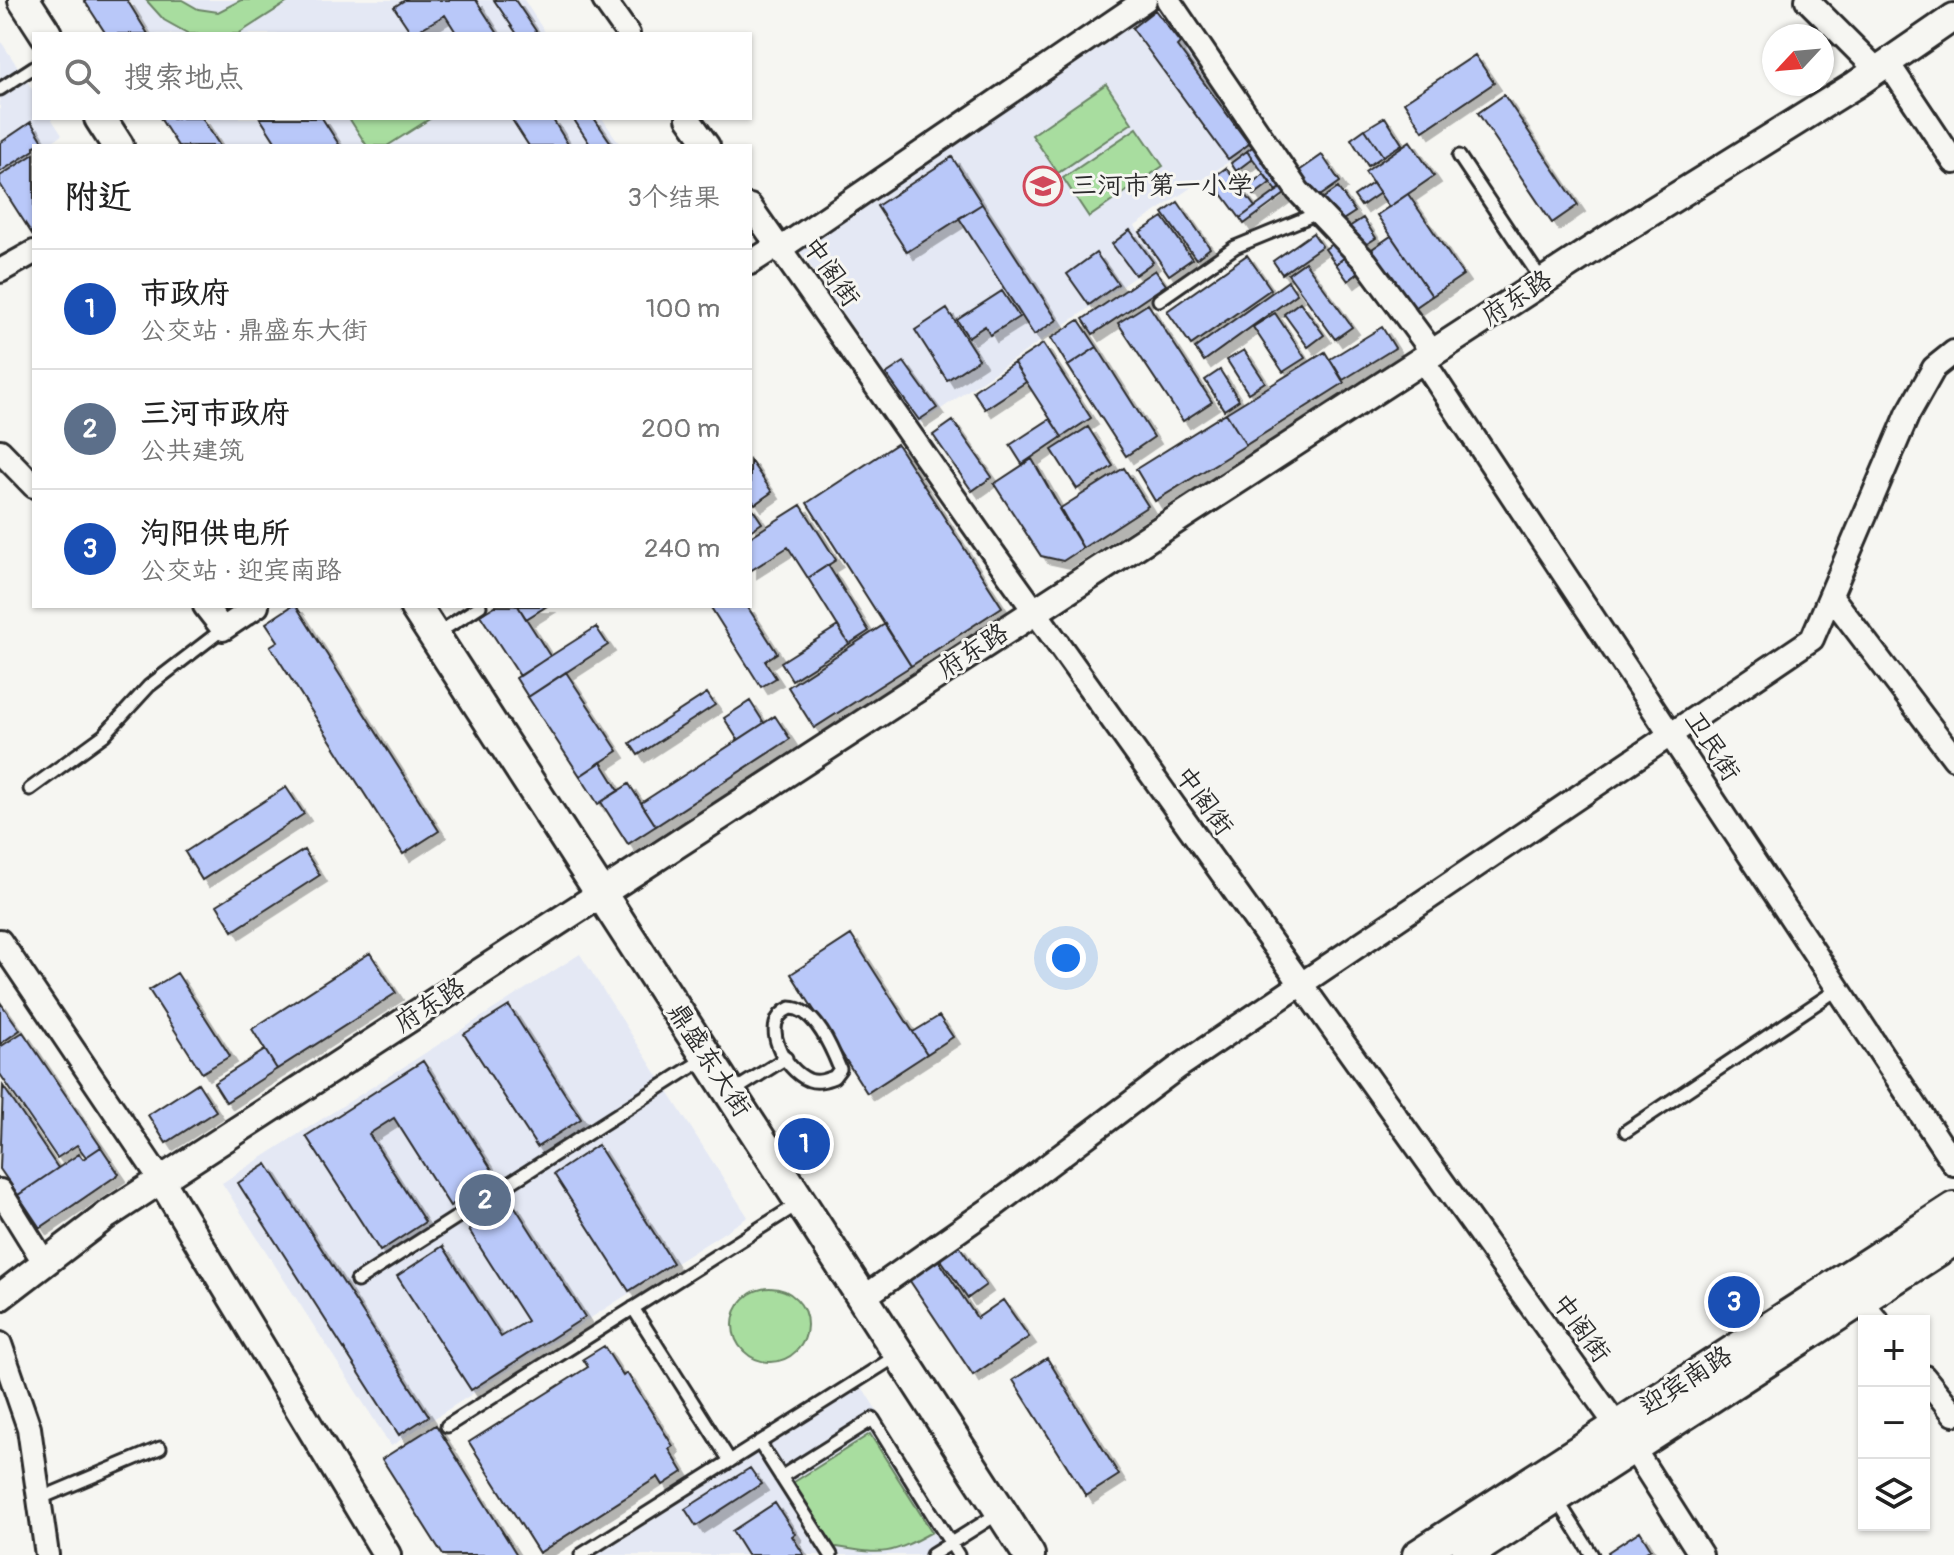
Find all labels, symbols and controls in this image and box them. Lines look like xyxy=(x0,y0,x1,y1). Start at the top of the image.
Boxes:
north arrow xyxy=(1762,24,1834,96)
search box xyxy=(32,32,752,120)
icon: search xyxy=(60,54,104,98)
text: 搜索地点 xyxy=(124,59,244,96)
school or university icon: 三河市第一小学 xyxy=(1022,165,1064,207)
place label: 三河市第一小学 xyxy=(1071,170,1253,202)
text: 附近 xyxy=(64,176,132,219)
text: 3个结果 xyxy=(627,182,720,214)
street label: 中阁街 xyxy=(796,231,866,313)
street label: 府东路 xyxy=(1476,263,1558,333)
text: 市政府 xyxy=(140,275,230,312)
text: 1 xyxy=(85,293,95,325)
text: 100 m xyxy=(646,293,720,325)
text: 公交站 · 鼎盛东大街 xyxy=(140,315,368,347)
text: 三河市政府 xyxy=(140,395,290,432)
text: 2 xyxy=(83,413,97,445)
text: 200 m xyxy=(641,413,720,445)
text: 公共建筑 xyxy=(140,435,244,467)
text: 泃阳供电所 xyxy=(140,515,290,552)
text: 3 xyxy=(83,533,97,565)
text: 240 m xyxy=(644,533,720,565)
text: 公交站 · 迎宾南路 xyxy=(140,555,342,587)
street label: 府东路 xyxy=(932,616,1014,686)
street label: 卫民街 xyxy=(1677,705,1747,787)
street label: 中阁街 xyxy=(1168,760,1240,842)
your location xyxy=(1046,938,1086,978)
street label: 府东路 xyxy=(389,970,471,1040)
street label: 鼎盛东大街 xyxy=(660,997,758,1123)
pin: 1 xyxy=(778,1114,830,1174)
pin: 2 xyxy=(459,1170,511,1230)
pin: 3 xyxy=(1708,1272,1760,1332)
street label: 中阁街 xyxy=(1545,1287,1617,1369)
map controls xyxy=(1858,1315,1930,1531)
button: + xyxy=(1858,1315,1930,1387)
street label: 迎宾南路 xyxy=(1634,1339,1738,1423)
button: − xyxy=(1858,1387,1930,1459)
button: layers xyxy=(1858,1459,1930,1531)

